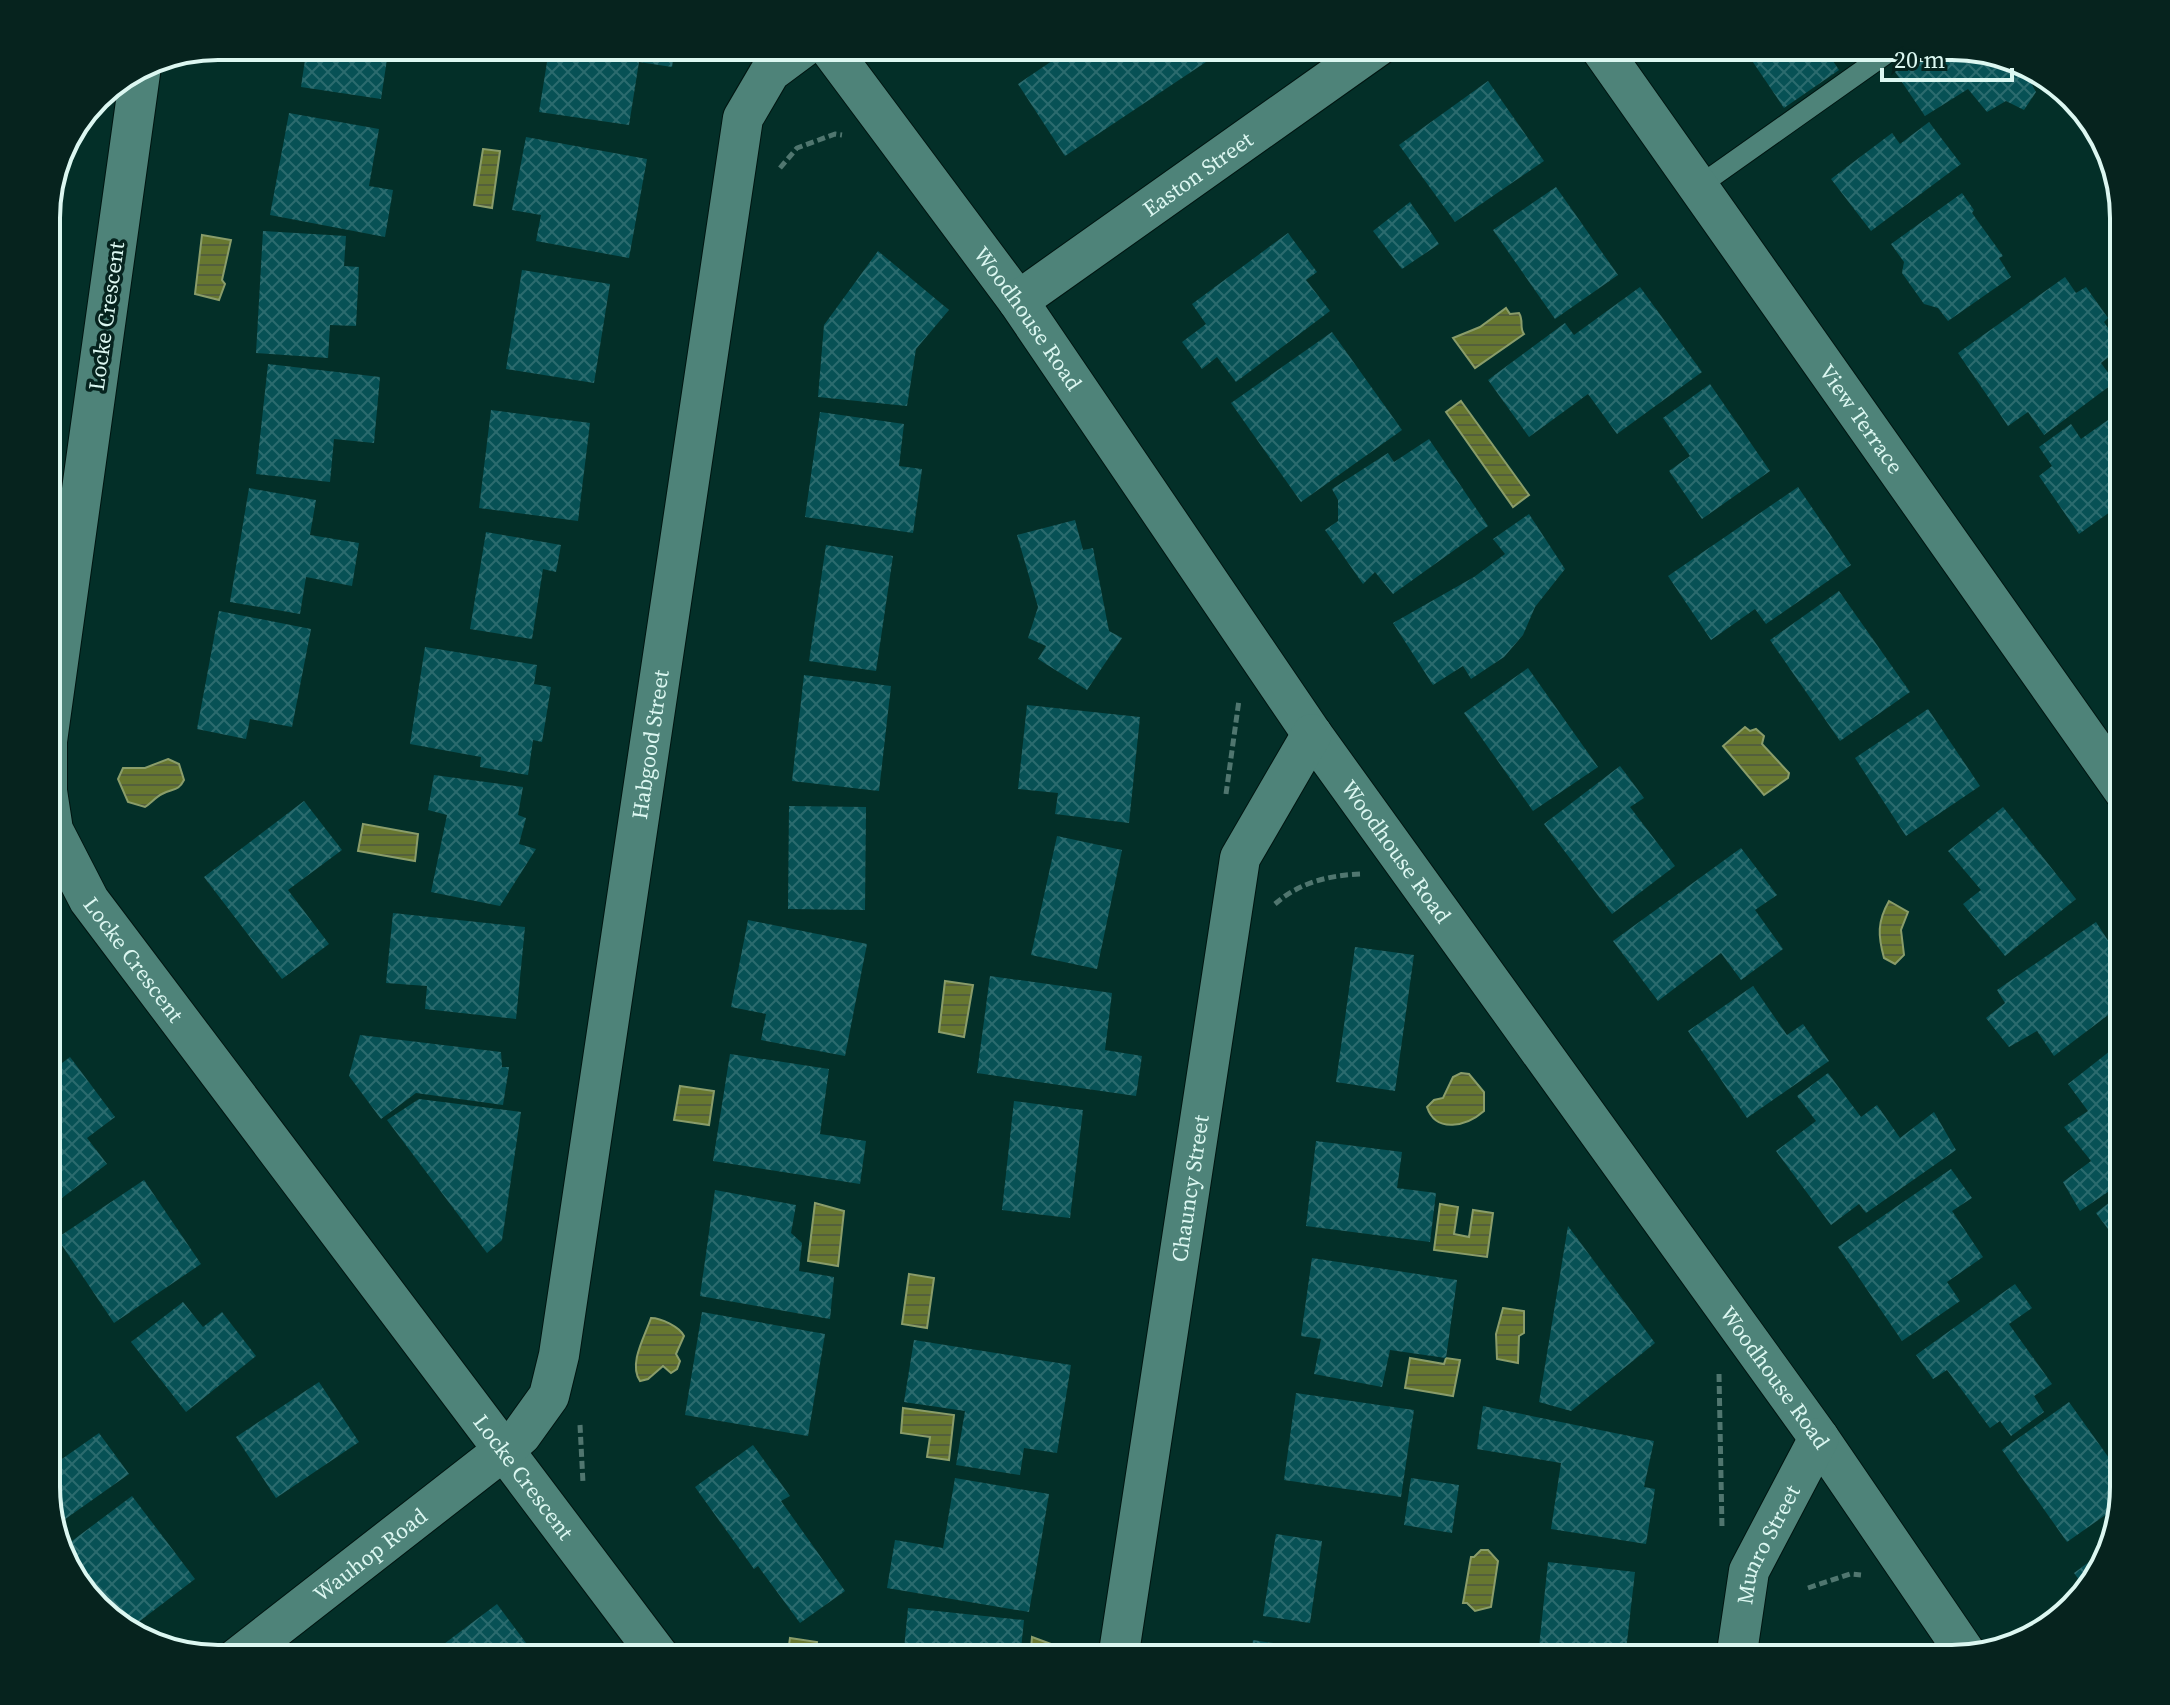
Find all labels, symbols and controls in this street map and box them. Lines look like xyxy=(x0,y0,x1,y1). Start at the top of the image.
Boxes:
scale bar xyxy=(1882,32,2012,82)
text: 20 m xyxy=(1894,43,1945,76)
street label: Easton Street xyxy=(1136,124,1259,223)
street label: Locke Crescent xyxy=(81,239,131,392)
street label: Woodhouse Road xyxy=(967,240,1090,397)
street label: View Terrace xyxy=(1813,358,1911,480)
street label: Habgood Street xyxy=(624,667,676,821)
street label: Woodhouse Road xyxy=(1335,774,1459,930)
street label: Locke Crescent xyxy=(77,890,191,1029)
street label: Chauncy Street xyxy=(1164,1112,1216,1264)
street label: Woodhouse Road xyxy=(1713,1299,1837,1455)
street label: Locke Crescent xyxy=(467,1408,581,1546)
street label: Munro Street xyxy=(1729,1479,1807,1606)
street label: Wauhop Road xyxy=(307,1500,434,1608)

